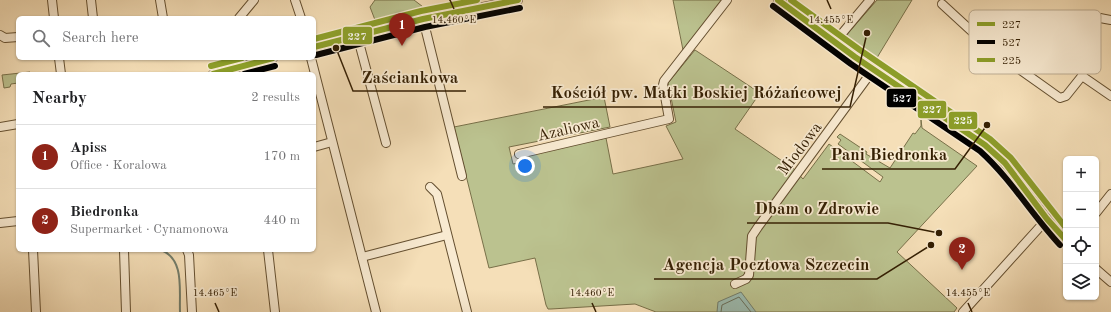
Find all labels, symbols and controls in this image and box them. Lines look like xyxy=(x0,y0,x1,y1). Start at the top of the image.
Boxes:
legend xyxy=(969,10,1101,74)
pin: 1 xyxy=(389,13,415,46)
text: 14.460°E xyxy=(432,15,476,25)
text: 14.455°E xyxy=(809,15,853,25)
search box xyxy=(16,16,316,60)
text: 227 xyxy=(1002,20,1021,31)
line badge: 227 xyxy=(342,26,373,45)
icon: search xyxy=(30,27,52,49)
text: Search here xyxy=(62,31,139,46)
text: 227 xyxy=(347,32,367,43)
text: 527 xyxy=(1002,38,1021,49)
text: 225 xyxy=(1002,56,1021,67)
callout: Zaściankowa xyxy=(353,62,466,91)
text: Zaściankowa xyxy=(361,70,459,87)
callout: Kościół pw. Matki Boskiej Różańcowej xyxy=(543,78,850,107)
text: Kościół pw. Matki Boskiej Różańcowej xyxy=(550,85,842,102)
line badge: 527 xyxy=(886,88,917,108)
text: Nearby xyxy=(32,90,87,107)
text: 2 results xyxy=(251,91,300,104)
text: 527 xyxy=(892,94,912,105)
line badge: 227 xyxy=(917,100,947,119)
text: 227 xyxy=(922,105,942,116)
line badge: 225 xyxy=(948,111,978,130)
street label: Azaliowa xyxy=(536,115,601,145)
text: 225 xyxy=(953,116,973,127)
street label: Miodowa xyxy=(776,120,826,179)
callout: Pani Biedronka xyxy=(822,140,955,169)
text: Apiss xyxy=(70,141,107,156)
text: Pani Biedronka xyxy=(831,147,948,164)
text: 1 xyxy=(41,150,49,163)
text: 170 m xyxy=(263,150,300,163)
your location xyxy=(515,156,535,176)
map controls xyxy=(1063,156,1099,300)
button: + xyxy=(1063,156,1099,192)
text: Office · Koralowa xyxy=(70,159,167,172)
button: − xyxy=(1063,192,1099,228)
callout: Dbam o Zdrowie xyxy=(747,194,888,223)
text: Dbam o Zdrowie xyxy=(755,201,879,218)
text: Biedronka xyxy=(70,205,139,220)
text: 2 xyxy=(41,214,49,227)
text: 440 m xyxy=(263,214,300,227)
text: Supermarket · Cynamonowa xyxy=(70,223,229,236)
button: locate xyxy=(1063,228,1099,264)
pin: 2 xyxy=(949,237,975,270)
callout: Agencja Pocztowa Szczecin xyxy=(654,250,877,279)
text: Agencja Pocztowa Szczecin xyxy=(663,257,869,274)
button: layers xyxy=(1063,264,1099,300)
text: 14.465°E xyxy=(193,288,237,298)
text: 14.460°E xyxy=(570,288,614,298)
text: 14.455°E xyxy=(946,288,990,298)

